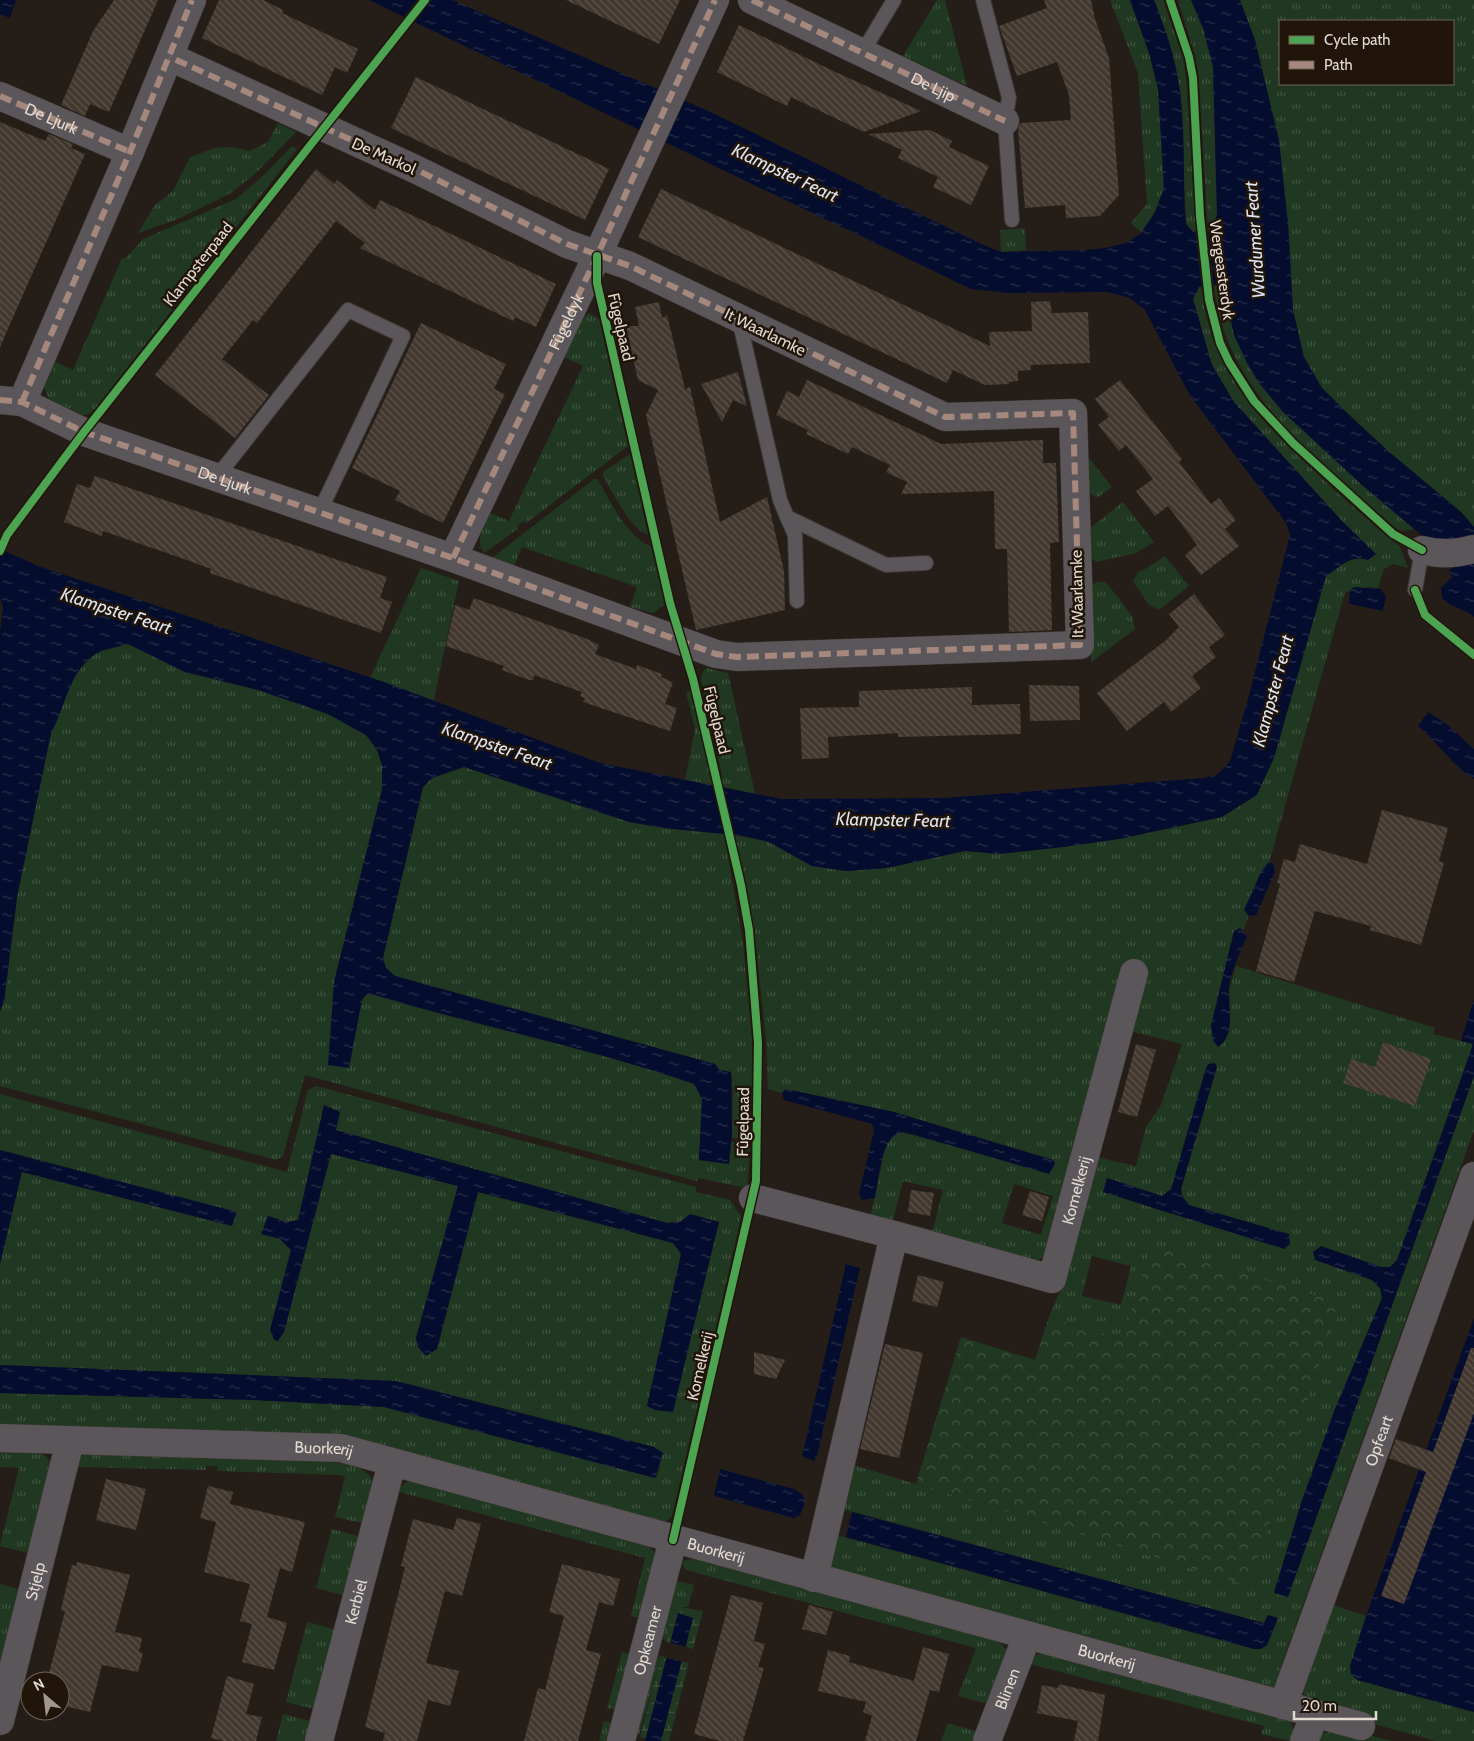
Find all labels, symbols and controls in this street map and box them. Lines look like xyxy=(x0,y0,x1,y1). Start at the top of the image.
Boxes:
legend xyxy=(1279,20,1454,85)
text: Cycle path xyxy=(1324,31,1390,49)
text: Path xyxy=(1324,56,1353,74)
street label: De Ljip xyxy=(908,68,959,105)
street label: De Ljurk xyxy=(22,98,81,138)
street label: De Markol xyxy=(349,133,419,179)
water label: Klampster Feart xyxy=(728,139,842,207)
water label: Wurdumer Feart xyxy=(1240,180,1270,299)
street label: Klampsterpaad xyxy=(159,218,237,310)
street label: Wergeasterdyk xyxy=(1206,219,1239,322)
street label: Fûgeldyk xyxy=(544,290,588,353)
street label: Fûgelpaad xyxy=(604,291,638,363)
street label: It Waarlamke xyxy=(721,304,809,360)
street label: De Ljurk xyxy=(196,462,255,498)
street label: It Waarlamke xyxy=(1067,550,1087,638)
water label: Klampster Feart xyxy=(58,583,174,639)
water label: Klampster Feart xyxy=(1248,632,1299,749)
street label: Fûgelpaad xyxy=(700,684,734,756)
water label: Klampster Feart xyxy=(439,717,555,775)
water label: Klampster Feart xyxy=(835,808,951,832)
street label: Fûgelpaad xyxy=(733,1087,753,1157)
street label: Komelkerij xyxy=(1057,1154,1094,1227)
street label: Komelkerij xyxy=(683,1330,717,1402)
street label: Opfeart xyxy=(1361,1412,1396,1469)
street label: Buorkerij xyxy=(294,1437,355,1460)
street label: Buorkerij xyxy=(685,1533,747,1567)
street label: Stjelp xyxy=(21,1560,49,1602)
street label: Kerbiel xyxy=(341,1577,371,1626)
street label: Opkeamer xyxy=(629,1603,665,1677)
street label: Buorkerij xyxy=(1076,1640,1138,1674)
street label: Blinen xyxy=(990,1665,1023,1712)
north arrow xyxy=(20,1671,70,1721)
text: N xyxy=(30,1674,47,1695)
scale bar xyxy=(1294,1688,1376,1720)
text: 20 m xyxy=(1302,1697,1337,1715)

